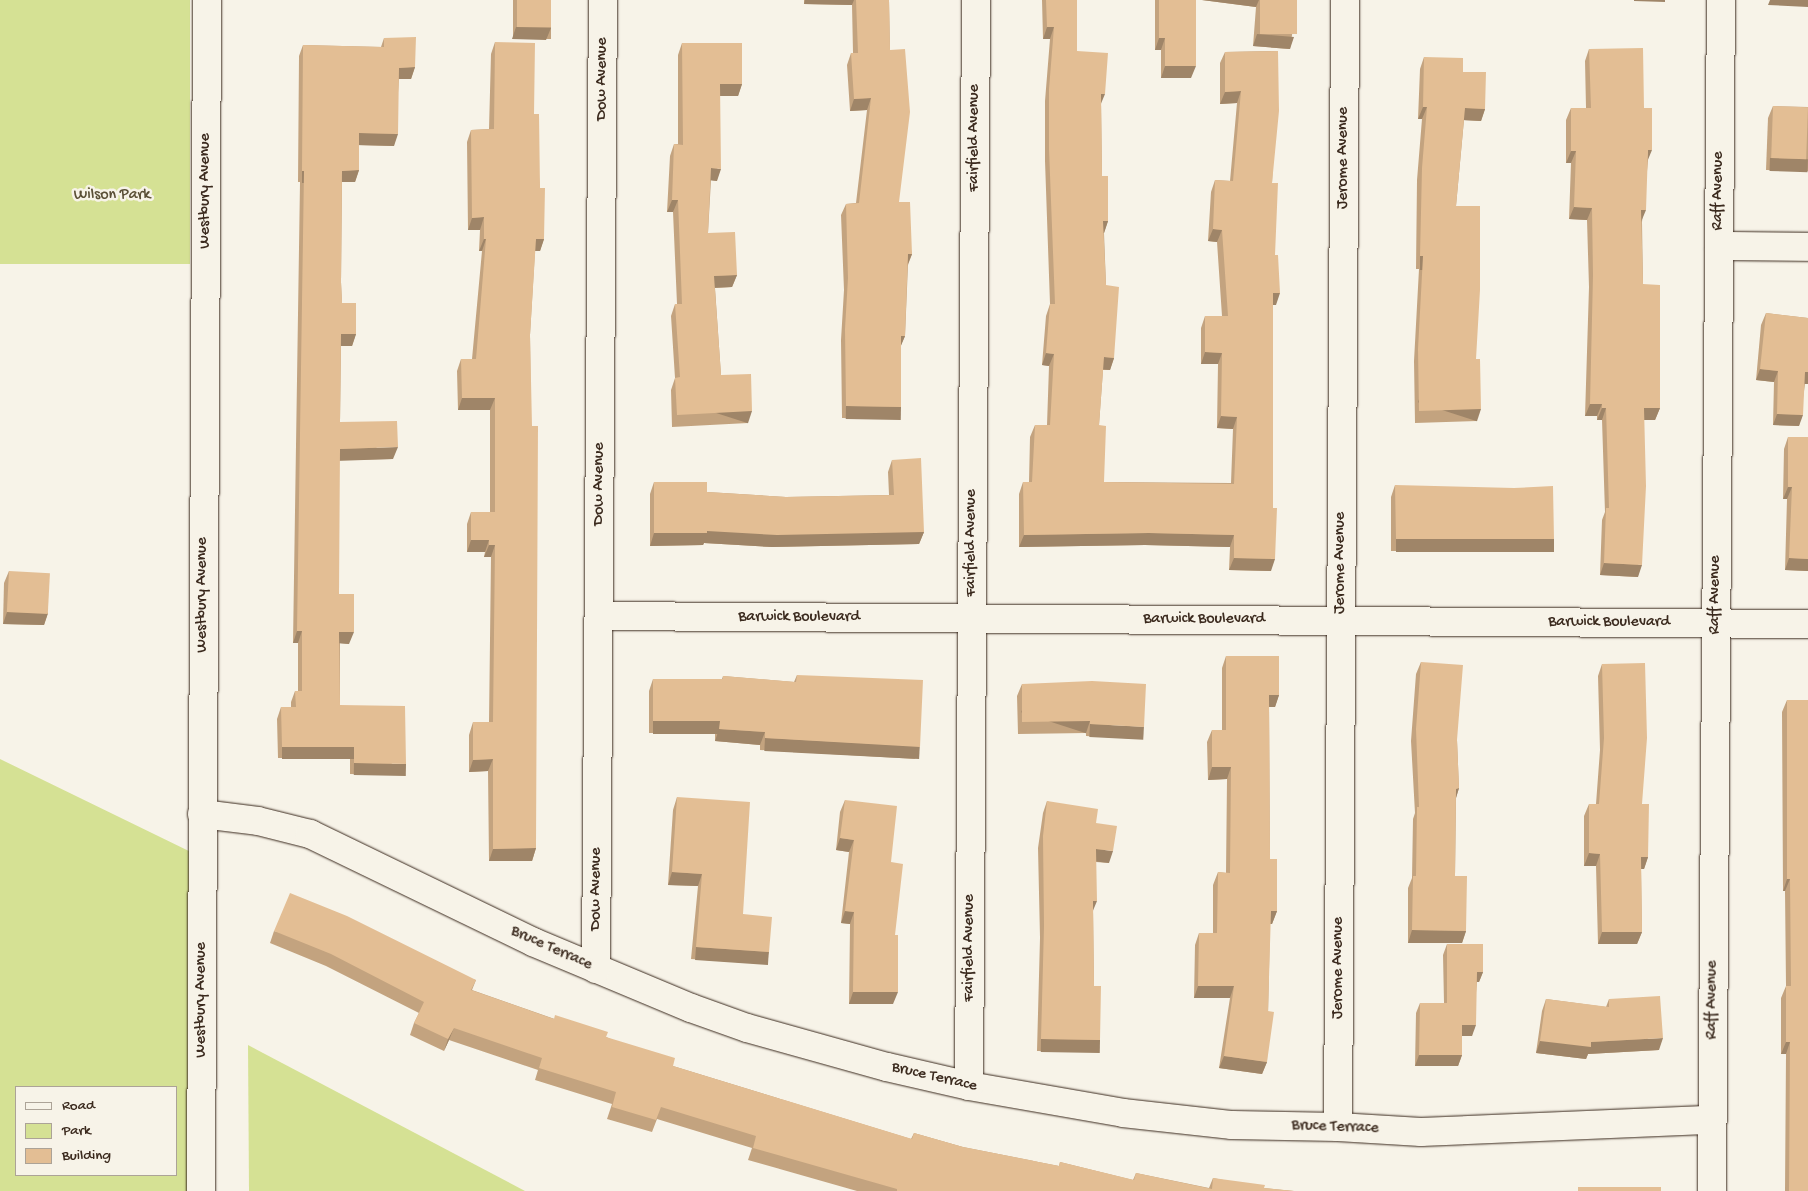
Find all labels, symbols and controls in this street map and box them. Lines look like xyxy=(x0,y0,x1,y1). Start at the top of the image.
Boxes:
street label: Dow Avenue xyxy=(593,37,613,121)
street label: Fairfield Avenue xyxy=(965,84,985,192)
street label: Jerome Avenue xyxy=(1334,107,1354,209)
street label: Westbury Avenue xyxy=(196,133,216,249)
street label: Raff Avenue xyxy=(1709,152,1729,230)
park label: Wilson Park xyxy=(74,186,150,206)
street label: Dow Avenue xyxy=(590,442,610,526)
street label: Fairfield Avenue xyxy=(962,489,982,597)
street label: Jerome Avenue xyxy=(1331,512,1351,614)
street label: Westbury Avenue xyxy=(193,537,213,653)
street label: Raff Avenue xyxy=(1706,556,1726,634)
street label: Barwick Boulevard xyxy=(738,608,860,628)
street label: Barwick Boulevard xyxy=(1143,610,1265,630)
street label: Barwick Boulevard xyxy=(1548,613,1670,633)
street label: Dow Avenue xyxy=(587,847,607,931)
street label: Fairfield Avenue xyxy=(960,894,980,1002)
street label: Jerome Avenue xyxy=(1329,917,1349,1019)
street label: Bruce Terrace xyxy=(507,923,595,975)
street label: Westbury Avenue xyxy=(192,942,212,1058)
street label: Raff Avenue xyxy=(1703,961,1723,1039)
street label: Bruce Terrace xyxy=(889,1059,979,1097)
legend xyxy=(15,1086,178,1176)
text: Road xyxy=(62,1097,95,1115)
street label: Bruce Terrace xyxy=(1291,1117,1379,1139)
text: Park xyxy=(62,1122,91,1140)
text: Building xyxy=(62,1147,111,1165)

